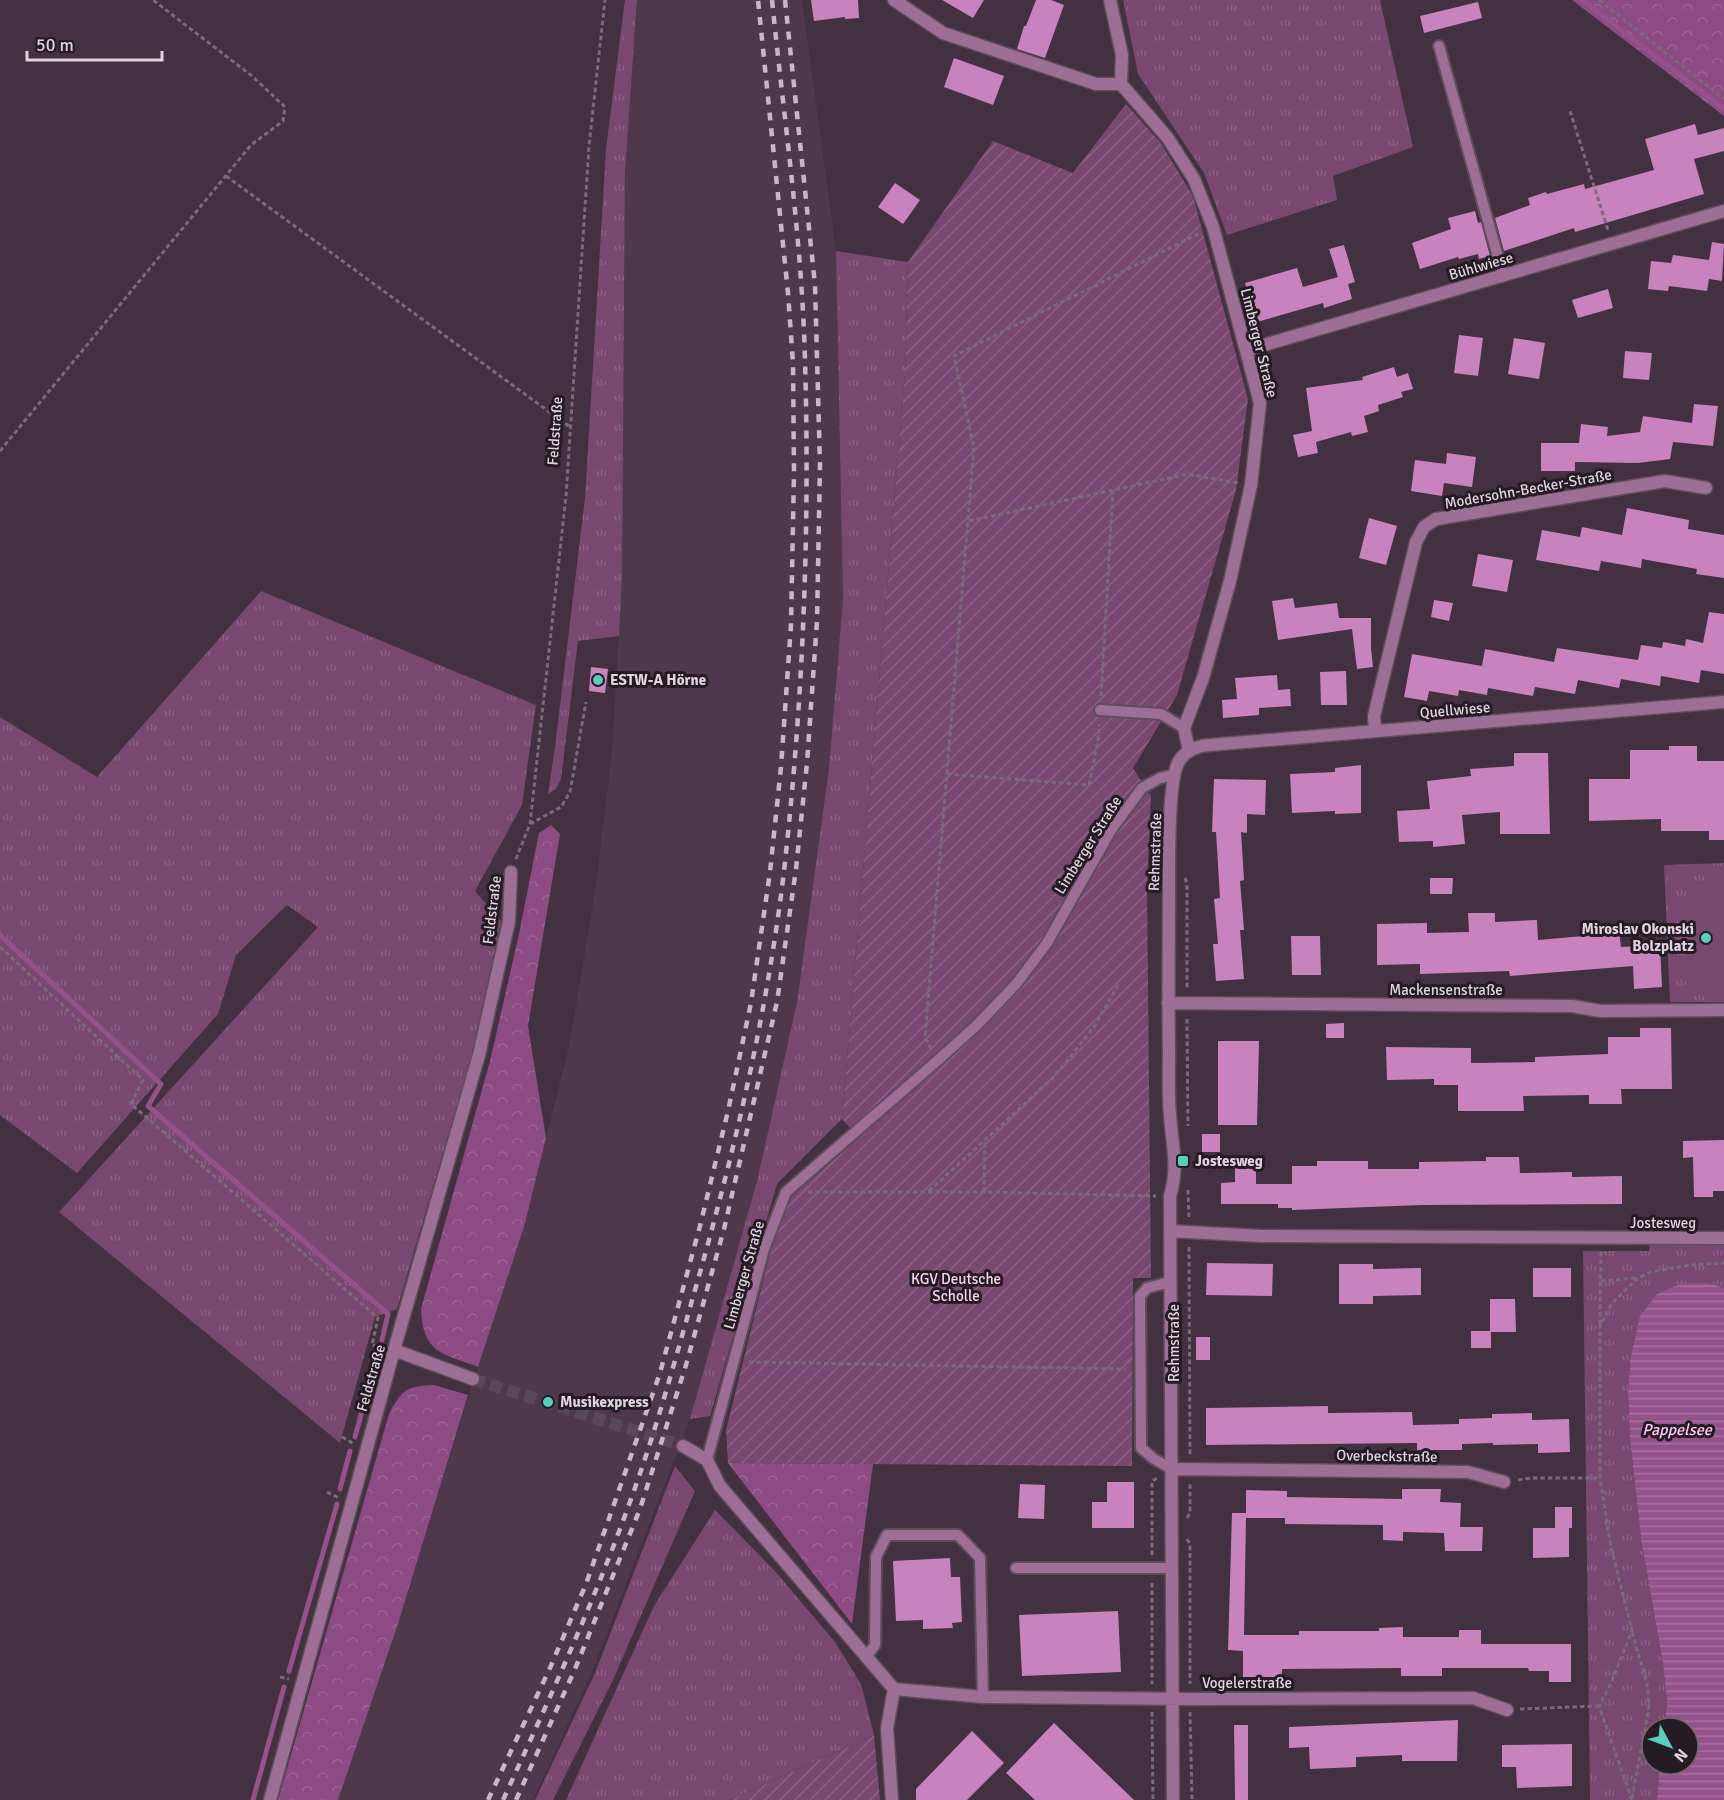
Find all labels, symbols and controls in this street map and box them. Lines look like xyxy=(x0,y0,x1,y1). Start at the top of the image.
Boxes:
scale bar xyxy=(27,24,162,62)
text: 50 m xyxy=(36,34,74,56)
street label: Bühlwiese xyxy=(1447,248,1515,284)
street label: Limberger Straße xyxy=(1237,286,1281,400)
street label: Feldstraße xyxy=(544,396,566,466)
street label: Modersohn-Becker-Straße xyxy=(1443,465,1613,513)
place label: ESTW-A Hörne xyxy=(610,671,706,689)
marker: ESTW-A Hörne xyxy=(591,673,605,687)
street label: Quellwiese xyxy=(1419,698,1491,722)
street label: Limberger Straße xyxy=(1051,793,1125,897)
street label: Rehmstraße xyxy=(1145,813,1165,891)
street label: Feldstraße xyxy=(479,875,505,945)
place label: Miroslav Okonski Bolzplatz xyxy=(1582,920,1694,955)
marker: Miroslav Okonski Bolzplatz xyxy=(1699,931,1713,945)
street label: Mackensenstraße xyxy=(1389,981,1503,999)
place label: Jostesweg xyxy=(1195,1152,1263,1170)
marker: Jostesweg xyxy=(1176,1154,1190,1168)
street label: Jostesweg xyxy=(1630,1214,1696,1232)
street label: Limberger Straße xyxy=(720,1219,768,1331)
park label: KGV Deutsche Scholle xyxy=(911,1270,1001,1305)
street label: Rehmstraße xyxy=(1165,1304,1183,1382)
street label: Feldstraße xyxy=(353,1342,389,1414)
place label: Musikexpress xyxy=(560,1393,649,1411)
marker: Musikexpress xyxy=(541,1395,555,1409)
water label: Pappelsee xyxy=(1642,1420,1713,1440)
street label: Overbeckstraße xyxy=(1336,1446,1438,1466)
street label: Vogelerstraße xyxy=(1202,1674,1292,1692)
north arrow xyxy=(1640,1716,1700,1776)
text: N xyxy=(1669,1744,1692,1766)

